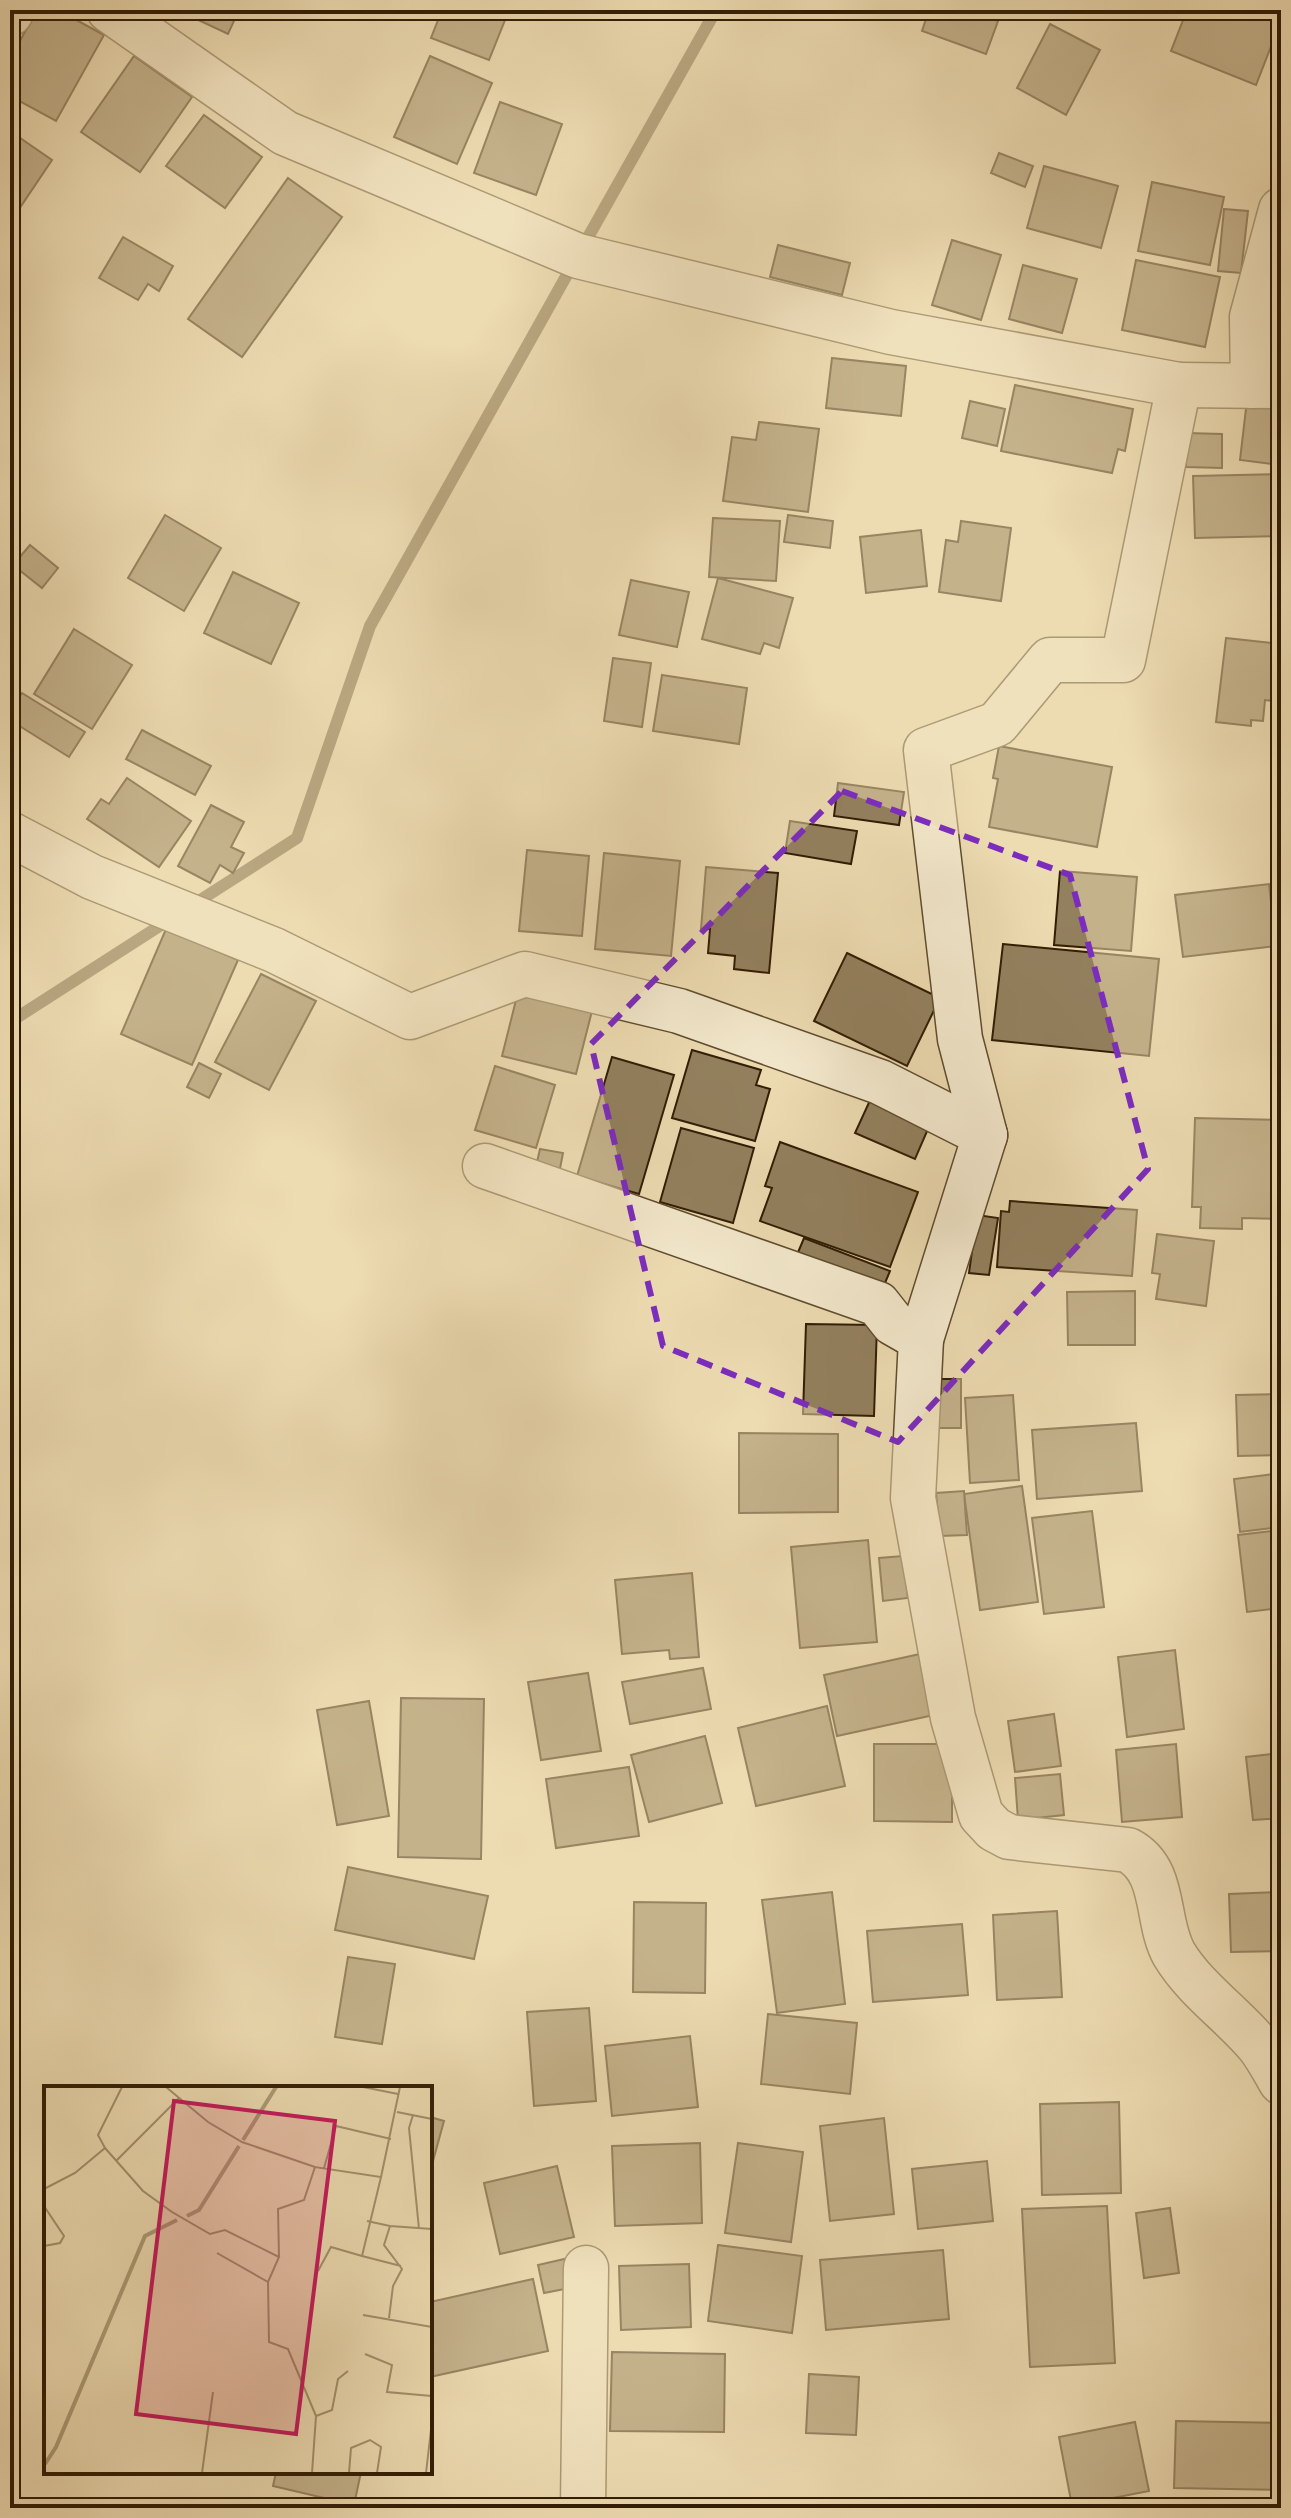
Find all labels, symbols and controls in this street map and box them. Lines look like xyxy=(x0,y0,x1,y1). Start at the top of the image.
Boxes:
inset map xyxy=(44,2086,432,2474)

